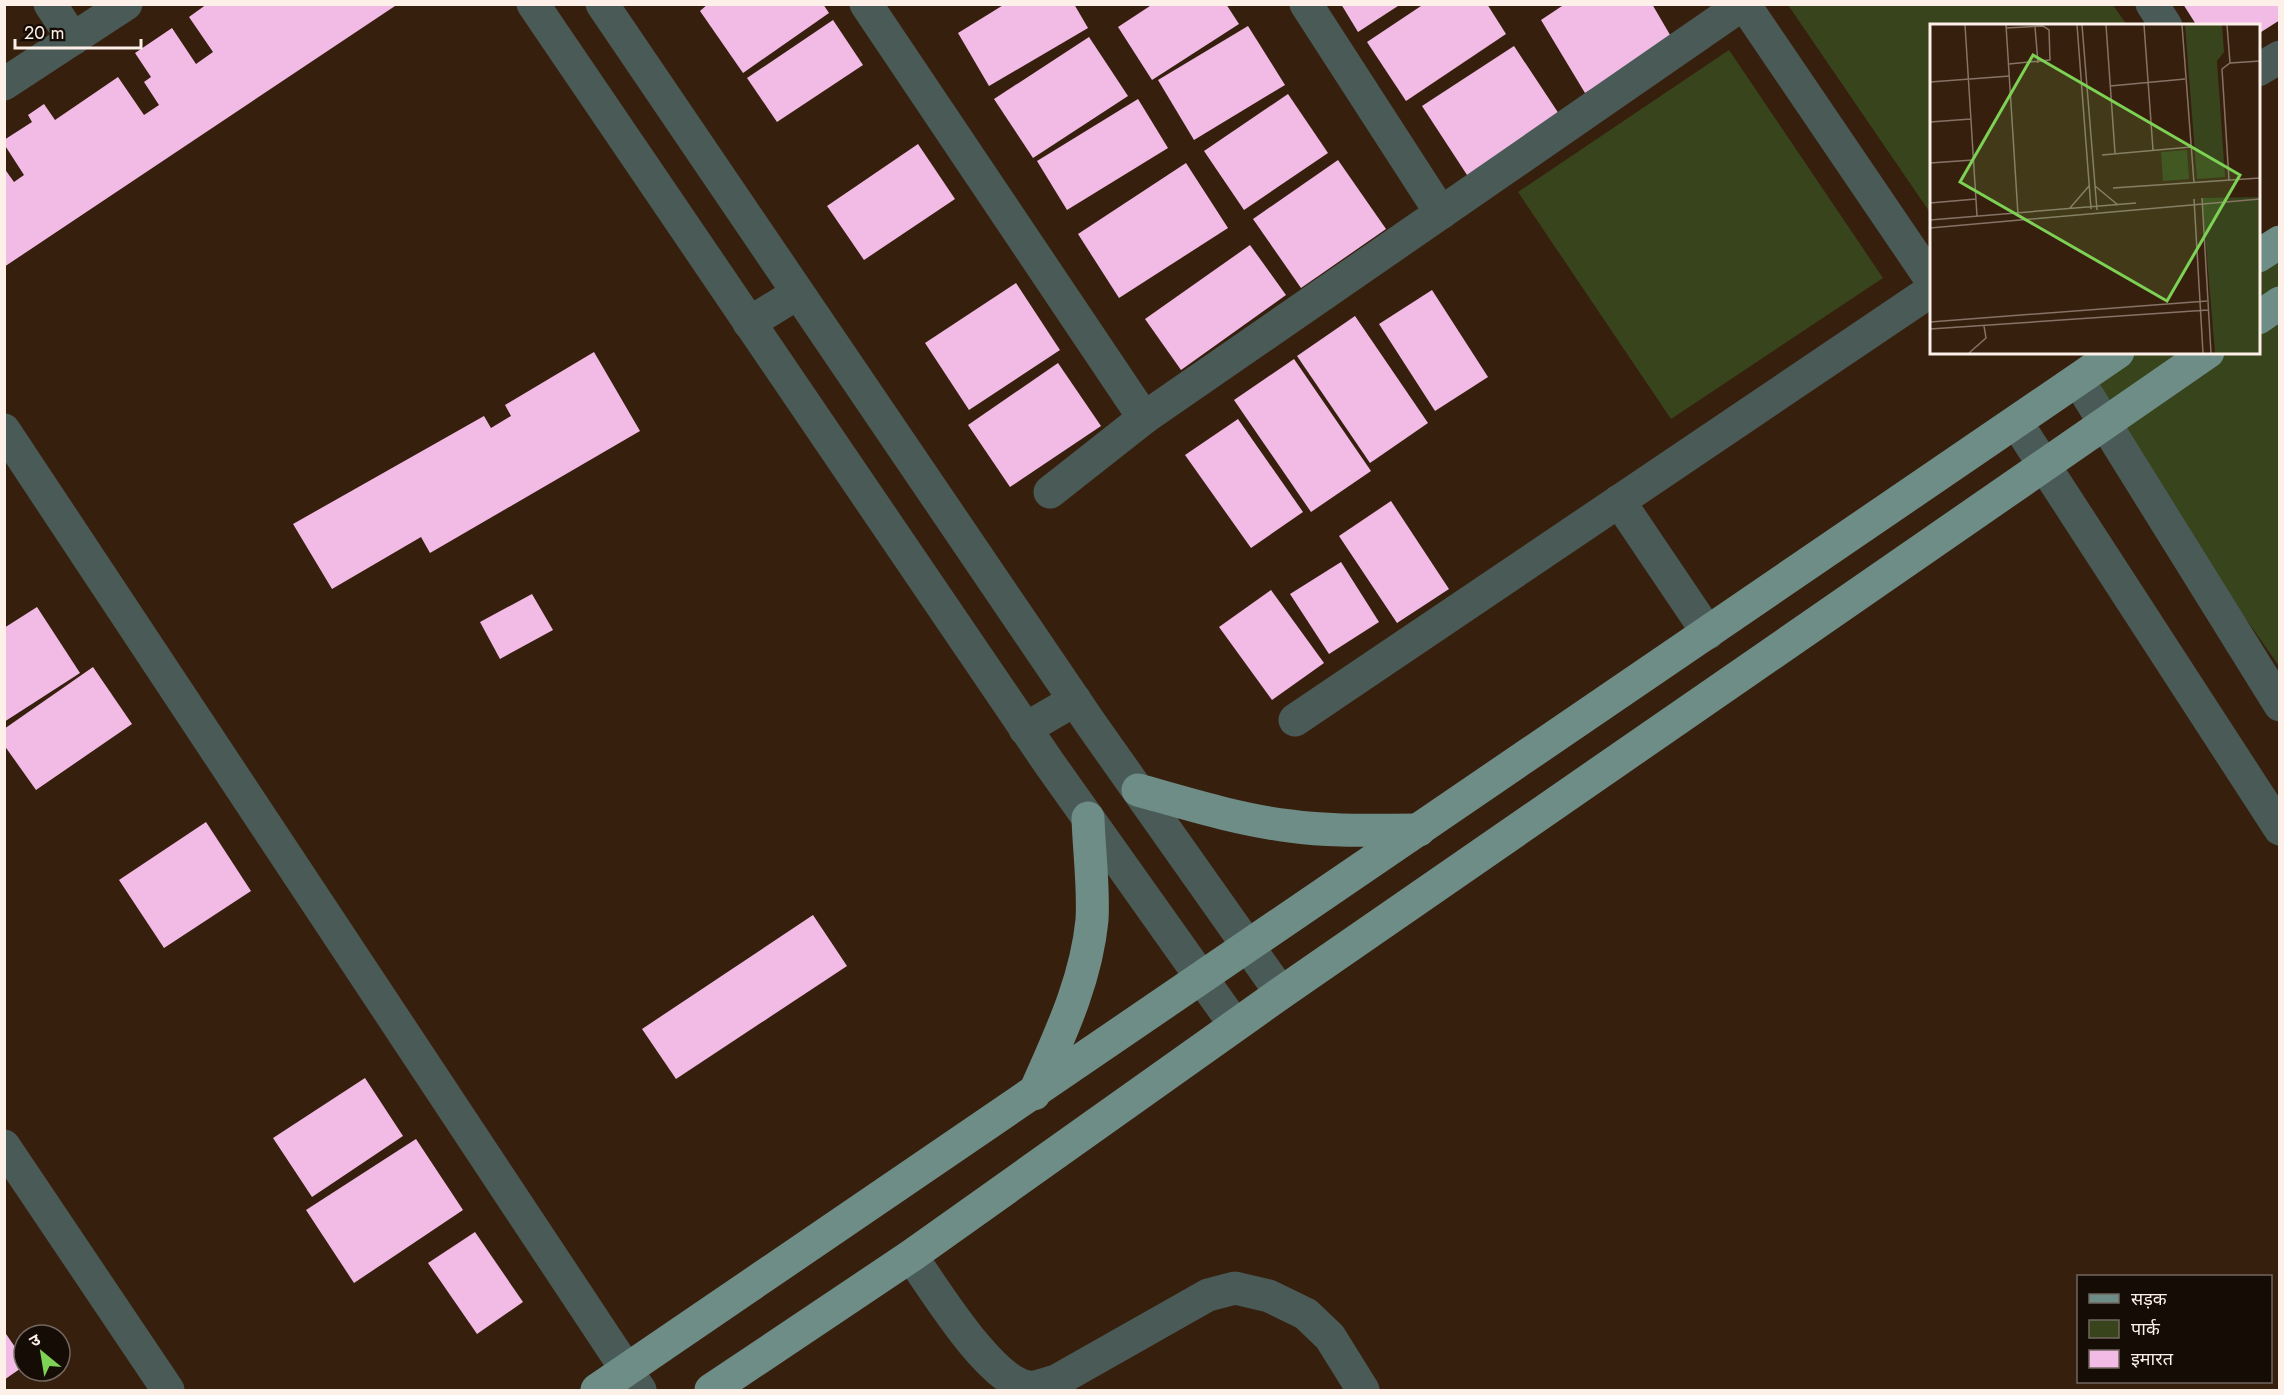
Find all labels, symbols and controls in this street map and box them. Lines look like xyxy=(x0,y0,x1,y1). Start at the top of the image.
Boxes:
scale bar xyxy=(15,12,141,50)
text: 20 m xyxy=(24,20,64,46)
inset map xyxy=(1930,24,2260,354)
legend xyxy=(2077,1275,2272,1383)
text: सड़क xyxy=(2131,1286,2168,1312)
text: पार्क xyxy=(2131,1316,2161,1342)
north arrow xyxy=(12,1323,72,1383)
text: उ xyxy=(25,1328,45,1353)
text: इमारत xyxy=(2131,1346,2174,1372)

